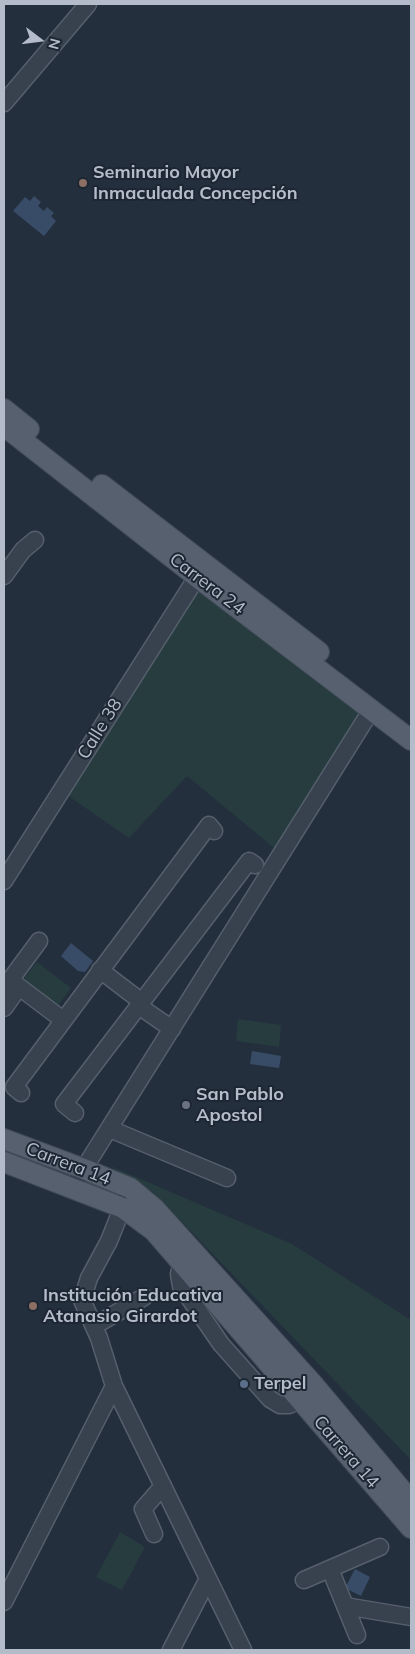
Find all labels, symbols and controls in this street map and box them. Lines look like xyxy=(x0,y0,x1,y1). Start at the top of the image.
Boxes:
north arrow xyxy=(15,15,65,65)
text: N xyxy=(44,36,65,51)
place label: Seminario Mayor Inmaculada Concepción xyxy=(93,162,298,204)
marker: Seminario Mayor Inmaculada Concepción xyxy=(77,177,89,189)
street label: Carrera 24 xyxy=(165,549,249,619)
street label: Calle 38 xyxy=(73,695,127,763)
place label: San Pablo Apostol xyxy=(196,1084,284,1126)
marker: San Pablo Apostol xyxy=(180,1099,192,1111)
street label: Carrera 14 xyxy=(23,1138,113,1190)
place label: Institución Educativa Atanasio Girardot xyxy=(43,1285,222,1328)
marker: Institución Educativa Atanasio Girardot xyxy=(27,1300,39,1312)
place label: Terpel xyxy=(254,1373,306,1395)
marker: Terpel xyxy=(238,1378,250,1390)
street label: Carrera 14 xyxy=(309,1411,383,1493)

